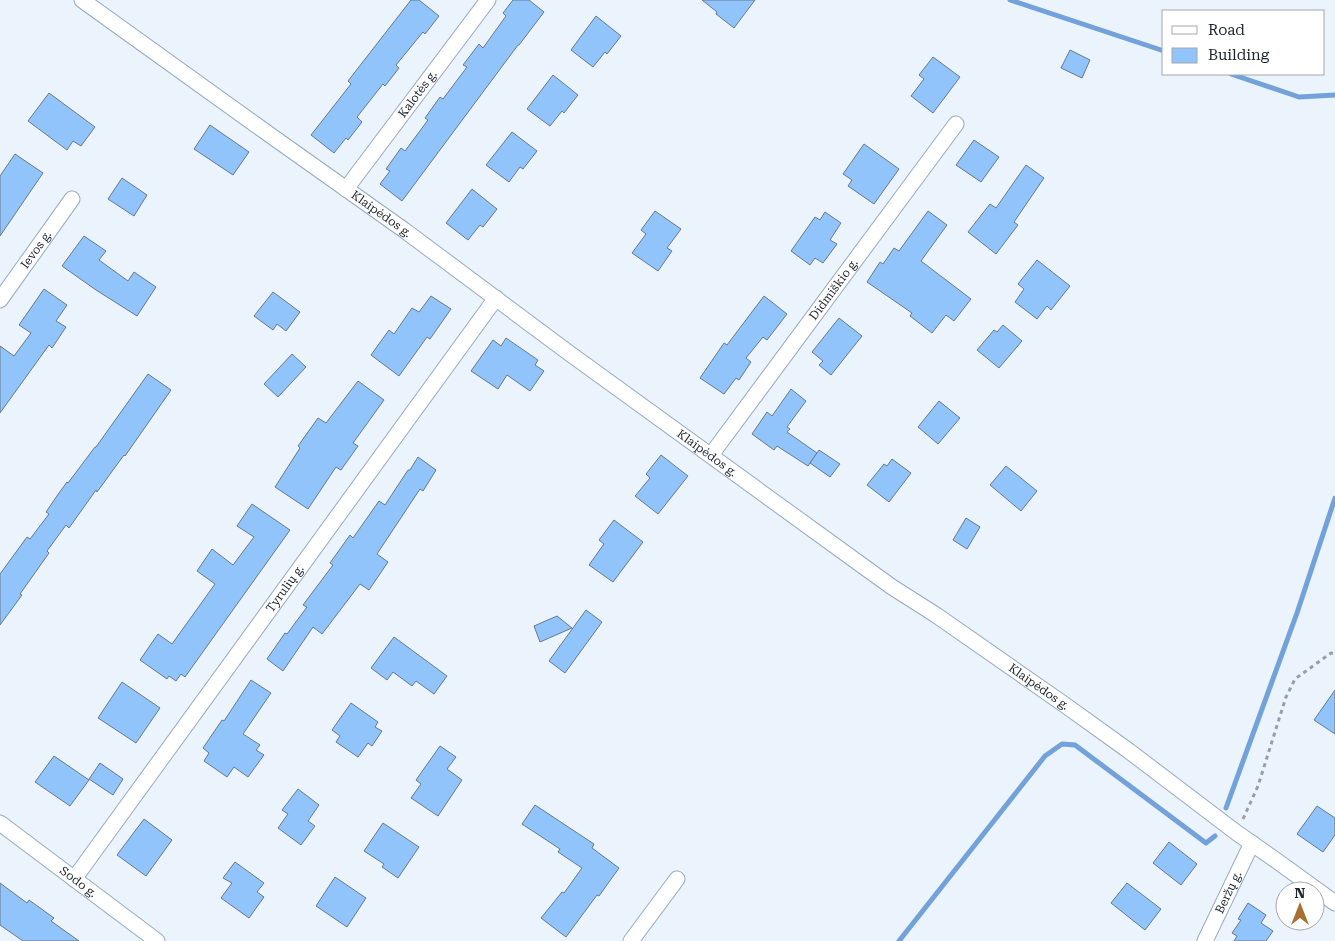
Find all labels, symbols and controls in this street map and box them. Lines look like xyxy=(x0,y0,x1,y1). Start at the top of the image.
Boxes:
legend xyxy=(1162,10,1325,75)
text: Road xyxy=(1208,21,1245,39)
text: Building xyxy=(1208,46,1270,64)
street label: Kalotės g. xyxy=(395,67,440,120)
street label: Klaipėdos g. xyxy=(349,188,414,240)
street label: Ievos g. xyxy=(18,228,54,271)
street label: Didmiškio g. xyxy=(806,256,861,323)
street label: Klaipėdos g. xyxy=(674,427,740,479)
street label: Tyrulių g. xyxy=(263,562,307,615)
street label: Klaipėdos g. xyxy=(1006,661,1072,713)
street label: Sodo g. xyxy=(57,863,100,900)
street label: Beržų g. xyxy=(1212,869,1244,916)
north arrow xyxy=(1275,881,1325,931)
text: N xyxy=(1295,885,1306,901)

